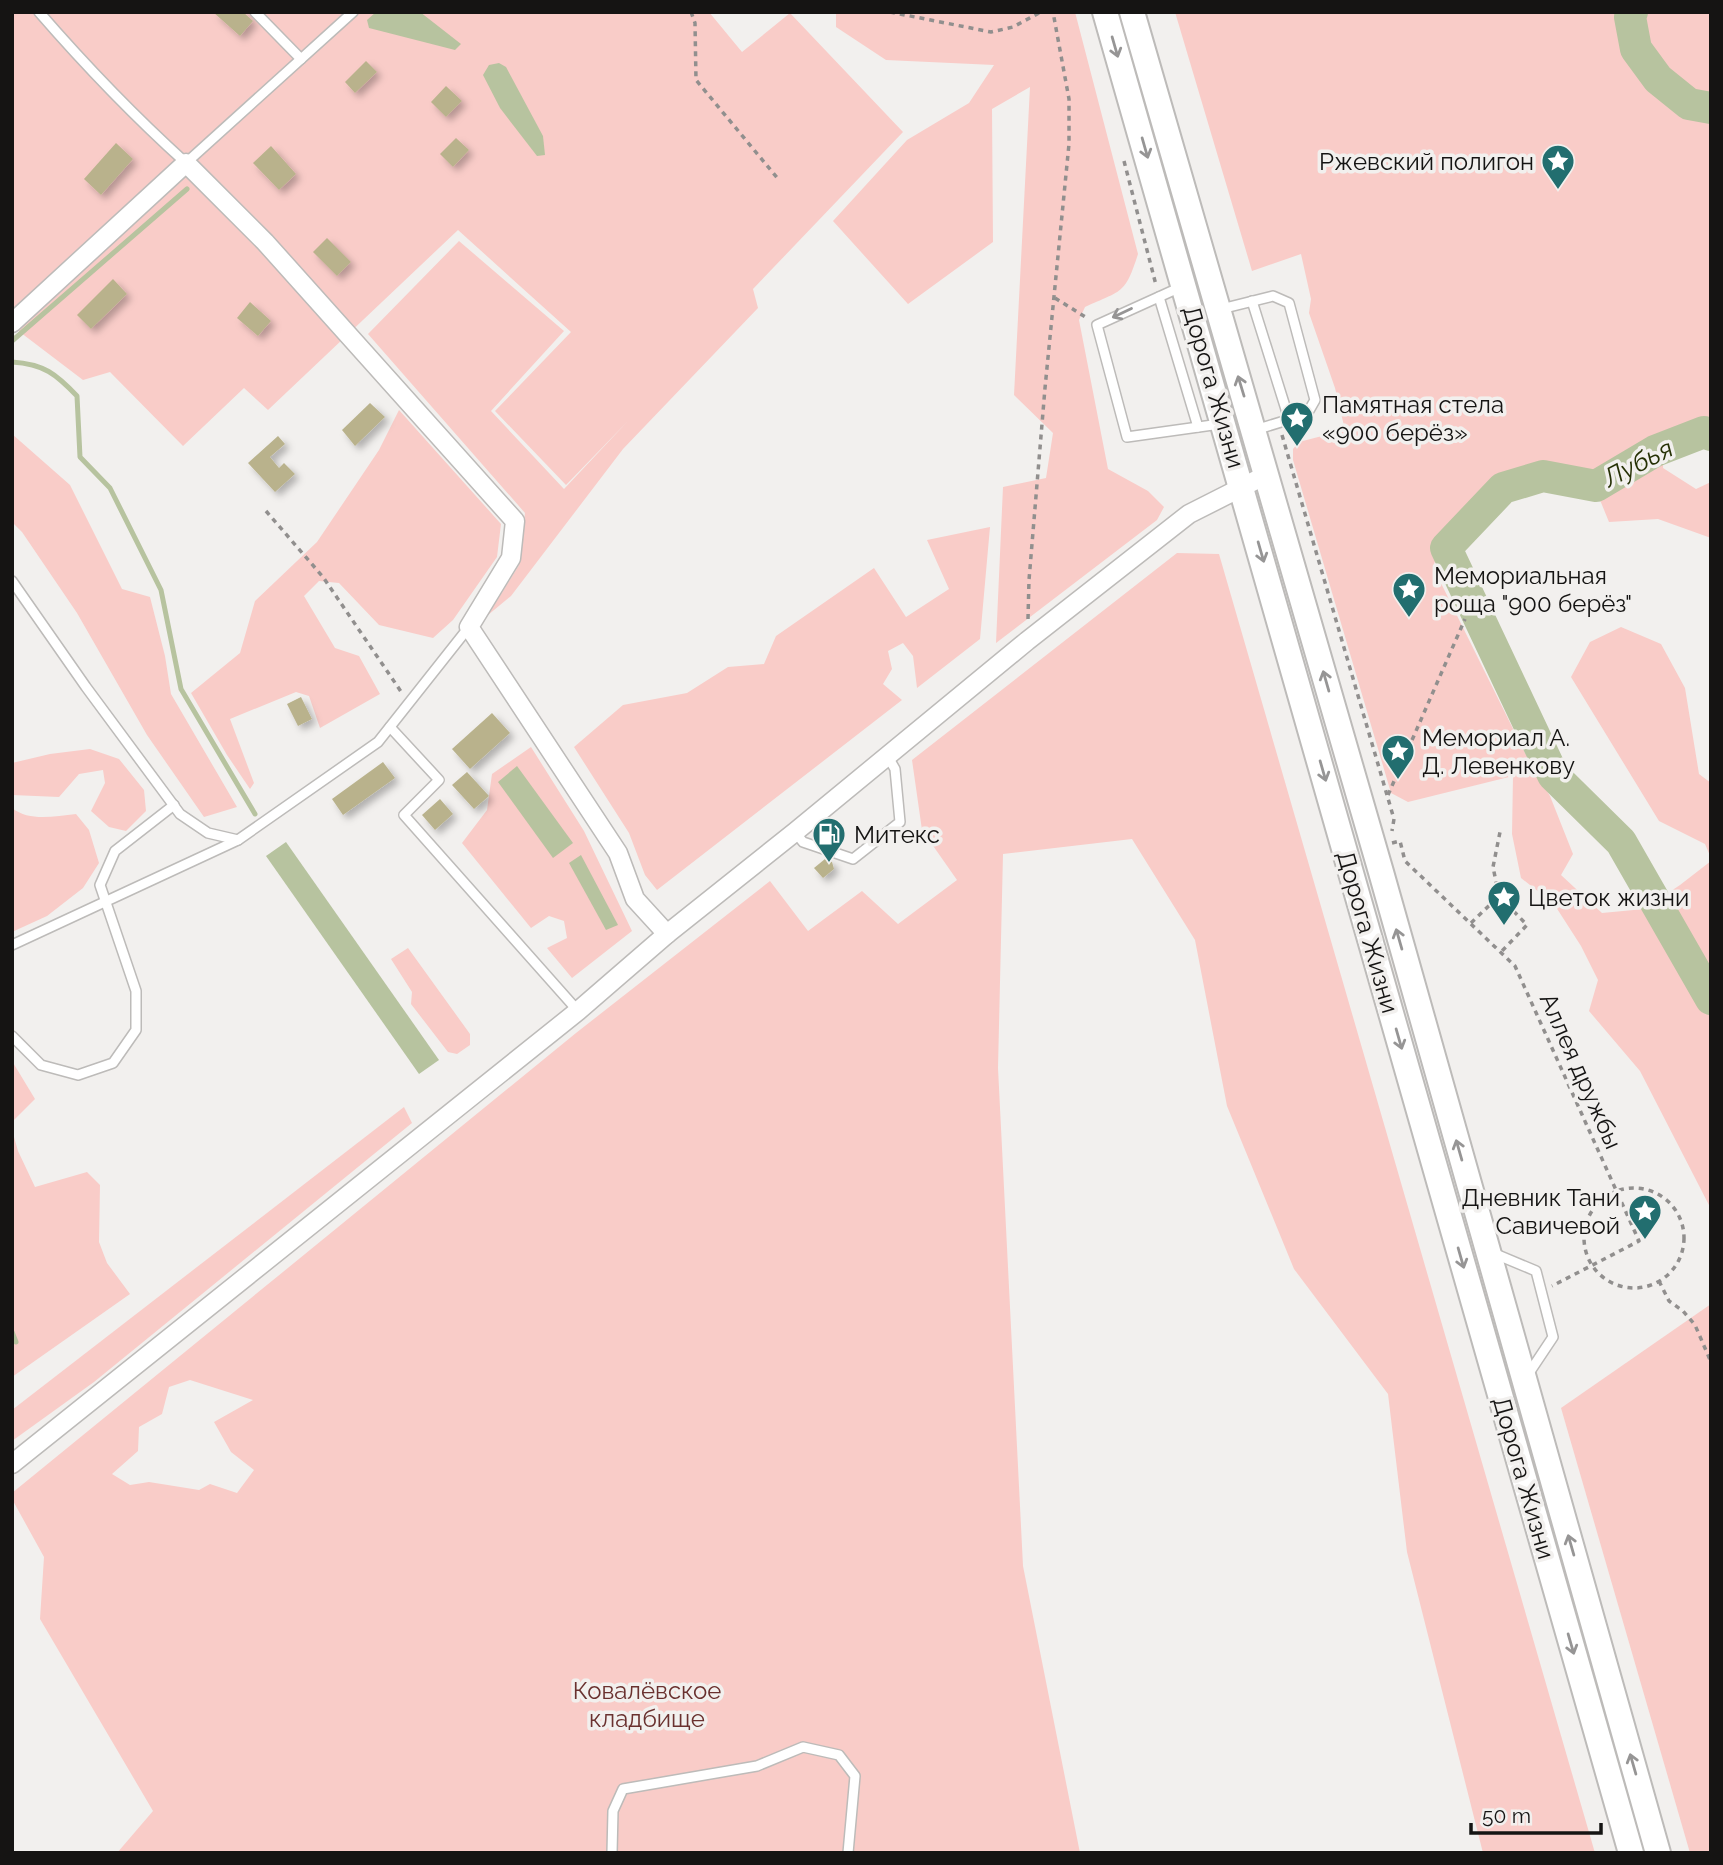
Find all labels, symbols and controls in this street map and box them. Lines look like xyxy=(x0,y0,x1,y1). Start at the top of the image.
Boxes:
one-way arrow xyxy=(1110,36,1123,58)
one-way arrow xyxy=(1139,137,1152,159)
place icon: Ржевский полигон xyxy=(1539,142,1577,191)
place label: Ржевский полигон xyxy=(1319,147,1534,176)
street label: Дорога Жизни xyxy=(1177,303,1251,471)
one-way arrow xyxy=(1112,307,1133,321)
one-way arrow xyxy=(1234,375,1247,397)
place label: Памятная стела «900 берёз» xyxy=(1322,390,1504,447)
place icon: Памятная стела «900 берёз» xyxy=(1278,399,1316,448)
water label: Лубья xyxy=(1597,433,1678,494)
one-way arrow xyxy=(1255,541,1268,563)
place label: Мемориальная роща "900 берёз" xyxy=(1434,561,1632,618)
place icon: Мемориальная роща "900 берёз" xyxy=(1390,570,1428,619)
one-way arrow xyxy=(1318,670,1331,692)
place label: Мемориал А. Д. Левенкову xyxy=(1422,723,1575,780)
place icon: Мемориал А. Д. Левенкову xyxy=(1379,732,1417,781)
one-way arrow xyxy=(1317,760,1330,782)
fuel station icon: Митекс xyxy=(810,815,848,864)
place label: Митекс xyxy=(854,820,940,849)
street label: Дорога Жизни xyxy=(1331,848,1405,1016)
place icon: Цветок жизни xyxy=(1485,878,1523,927)
place label: Цветок жизни xyxy=(1528,883,1689,912)
one-way arrow xyxy=(1392,929,1405,951)
street label: Аллея дружбы xyxy=(1534,989,1628,1153)
one-way arrow xyxy=(1393,1028,1406,1050)
one-way arrow xyxy=(1451,1139,1464,1161)
place label: Дневник Тани Савичевой xyxy=(1461,1183,1620,1240)
place icon: Дневник Тани Савичевой xyxy=(1626,1192,1664,1241)
one-way arrow xyxy=(1455,1246,1468,1268)
street label: Дорога Жизни xyxy=(1487,1394,1561,1562)
one-way arrow xyxy=(1563,1534,1576,1556)
one-way arrow xyxy=(1566,1633,1579,1655)
park label: Ковалёвское кладбище xyxy=(573,1676,721,1733)
one-way arrow xyxy=(1625,1753,1638,1775)
scale bar xyxy=(1471,1792,1600,1836)
text: 50 m xyxy=(1482,1803,1531,1828)

